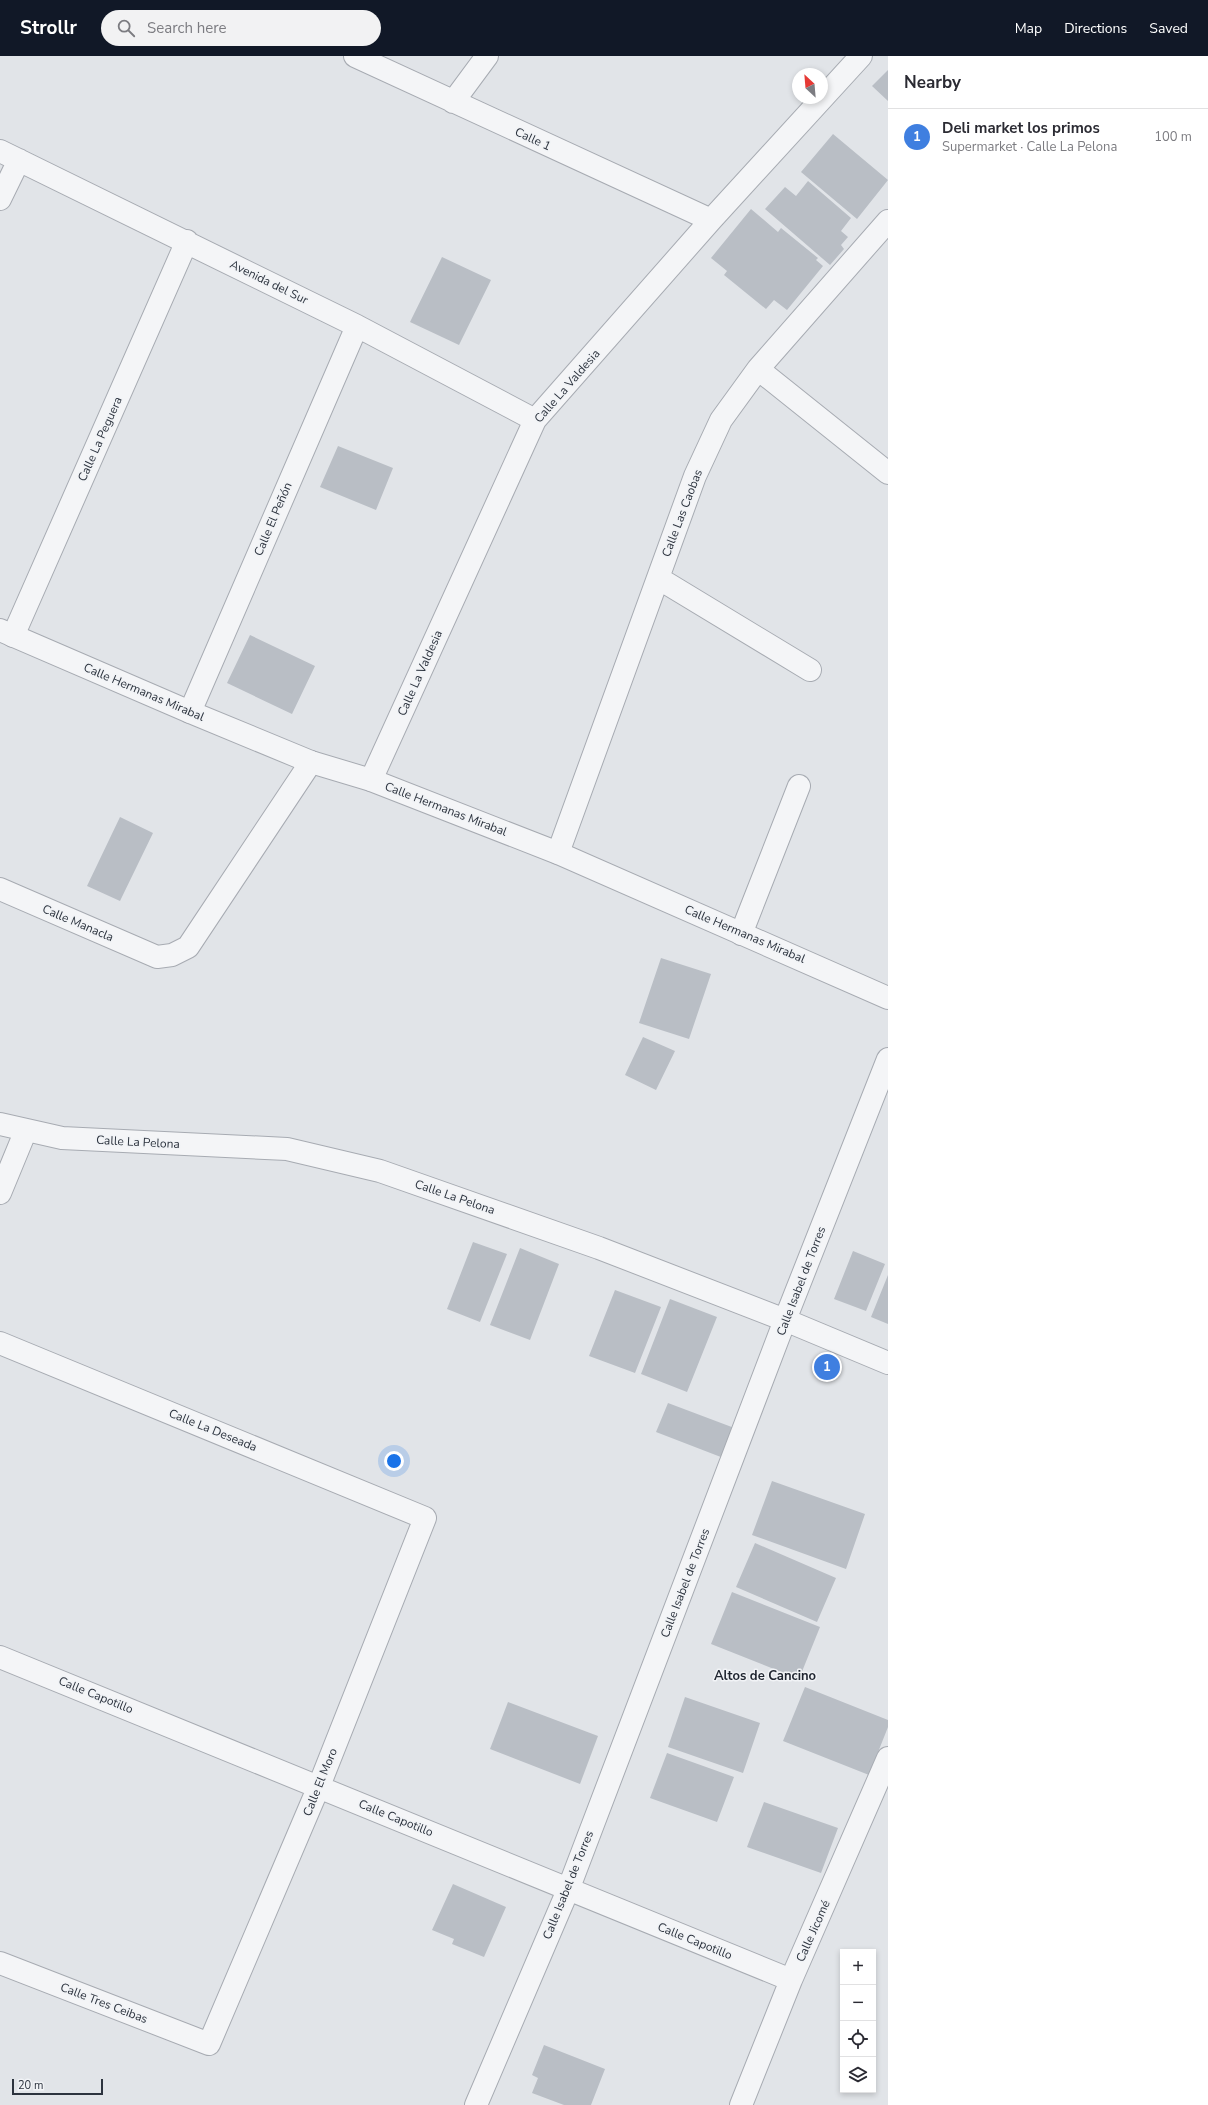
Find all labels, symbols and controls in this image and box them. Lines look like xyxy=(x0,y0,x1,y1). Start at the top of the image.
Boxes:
search box xyxy=(101,10,381,46)
text: Strollr xyxy=(20,15,77,41)
icon: search xyxy=(115,17,137,39)
text: Search here xyxy=(147,18,227,38)
text: Map xyxy=(1015,19,1042,38)
text: Directions xyxy=(1064,19,1127,38)
text: Saved xyxy=(1149,19,1188,38)
north arrow xyxy=(792,68,828,104)
text: Nearby xyxy=(904,71,961,94)
text: Deli market los primos xyxy=(942,118,1100,138)
street label: Calle 1 xyxy=(512,124,554,154)
text: 1 xyxy=(913,128,921,146)
text: 100 m xyxy=(1154,128,1192,146)
text: Supermarket · Calle La Pelona xyxy=(942,138,1117,156)
street label: Avenida del Sur xyxy=(227,256,312,308)
street label: Calle La Valdesia xyxy=(531,346,603,426)
street label: Calle La Peguera xyxy=(74,394,126,484)
street label: Calle Las Caobas xyxy=(658,467,706,559)
street label: Calle El Peñón xyxy=(250,480,296,558)
street label: Calle La Valdesia xyxy=(394,628,446,718)
street label: Calle Hermanas Mirabal xyxy=(81,659,207,725)
street label: Calle Hermanas Mirabal xyxy=(383,778,510,840)
street label: Calle Manacla xyxy=(40,901,116,945)
street label: Calle Hermanas Mirabal xyxy=(682,901,808,967)
street label: Calle La Pelona xyxy=(96,1132,180,1152)
street label: Calle La Pelona xyxy=(413,1176,497,1218)
street label: Calle Isabel de Torres xyxy=(773,1224,829,1338)
pin: 1 xyxy=(814,1352,840,1382)
street label: Calle La Deseada xyxy=(166,1405,260,1455)
your location xyxy=(384,1451,404,1471)
street label: Calle Isabel de Torres xyxy=(657,1526,713,1640)
district label: Altos de Cancino xyxy=(714,1667,816,1685)
street label: Calle Capotillo xyxy=(56,1673,136,1717)
street label: Calle El Moro xyxy=(299,1745,341,1818)
street label: Calle Capotillo xyxy=(356,1796,436,1840)
street label: Calle Isabel de Torres xyxy=(539,1828,597,1942)
street label: Calle Jicomé xyxy=(792,1898,834,1964)
street label: Calle Capotillo xyxy=(655,1919,735,1963)
map controls xyxy=(840,1949,876,2093)
button: + xyxy=(840,1949,876,1985)
street label: Calle Tres Ceibas xyxy=(58,1979,150,2027)
button: − xyxy=(840,1985,876,2021)
button: locate xyxy=(840,2021,876,2057)
button: layers xyxy=(840,2057,876,2093)
scale bar xyxy=(12,2077,103,2096)
text: 20 m xyxy=(18,2078,43,2093)

